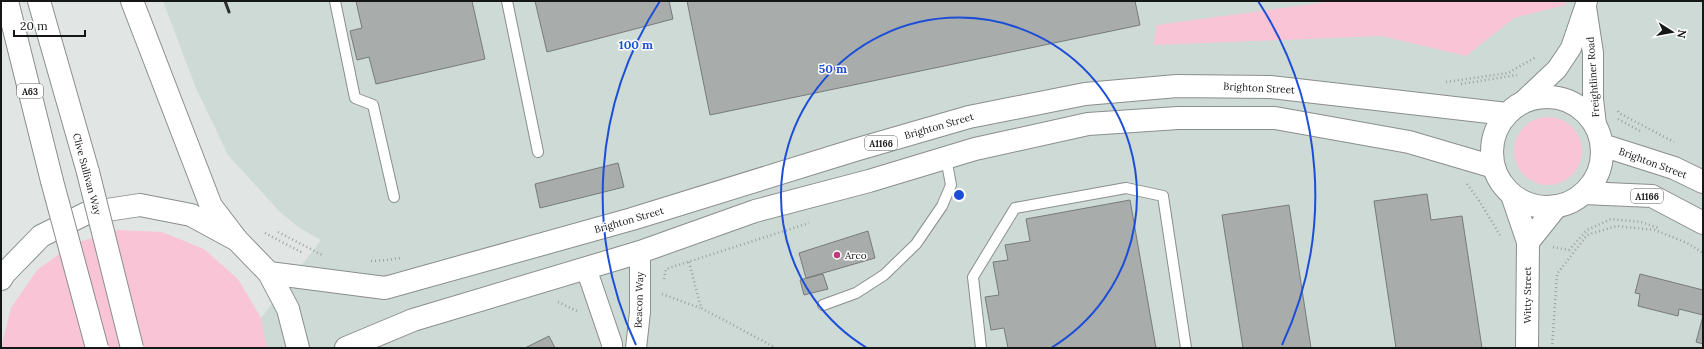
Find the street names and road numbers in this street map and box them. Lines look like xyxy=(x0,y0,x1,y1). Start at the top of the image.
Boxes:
street label: Freightliner Road xyxy=(1584,36,1602,118)
street label: Brighton Street xyxy=(1223,80,1295,96)
road number: A63 xyxy=(17,84,43,98)
street label: Brighton Street xyxy=(903,110,975,142)
street label: Clive Sullivan Way xyxy=(70,132,104,217)
road number: A1166 xyxy=(865,136,897,150)
street label: Brighton Street xyxy=(1617,145,1689,181)
road number: A1166 xyxy=(1631,189,1663,203)
street label: Brighton Street xyxy=(593,204,665,236)
street label: Witty Street xyxy=(1521,266,1534,323)
street label: Beacon Way xyxy=(632,271,647,328)

